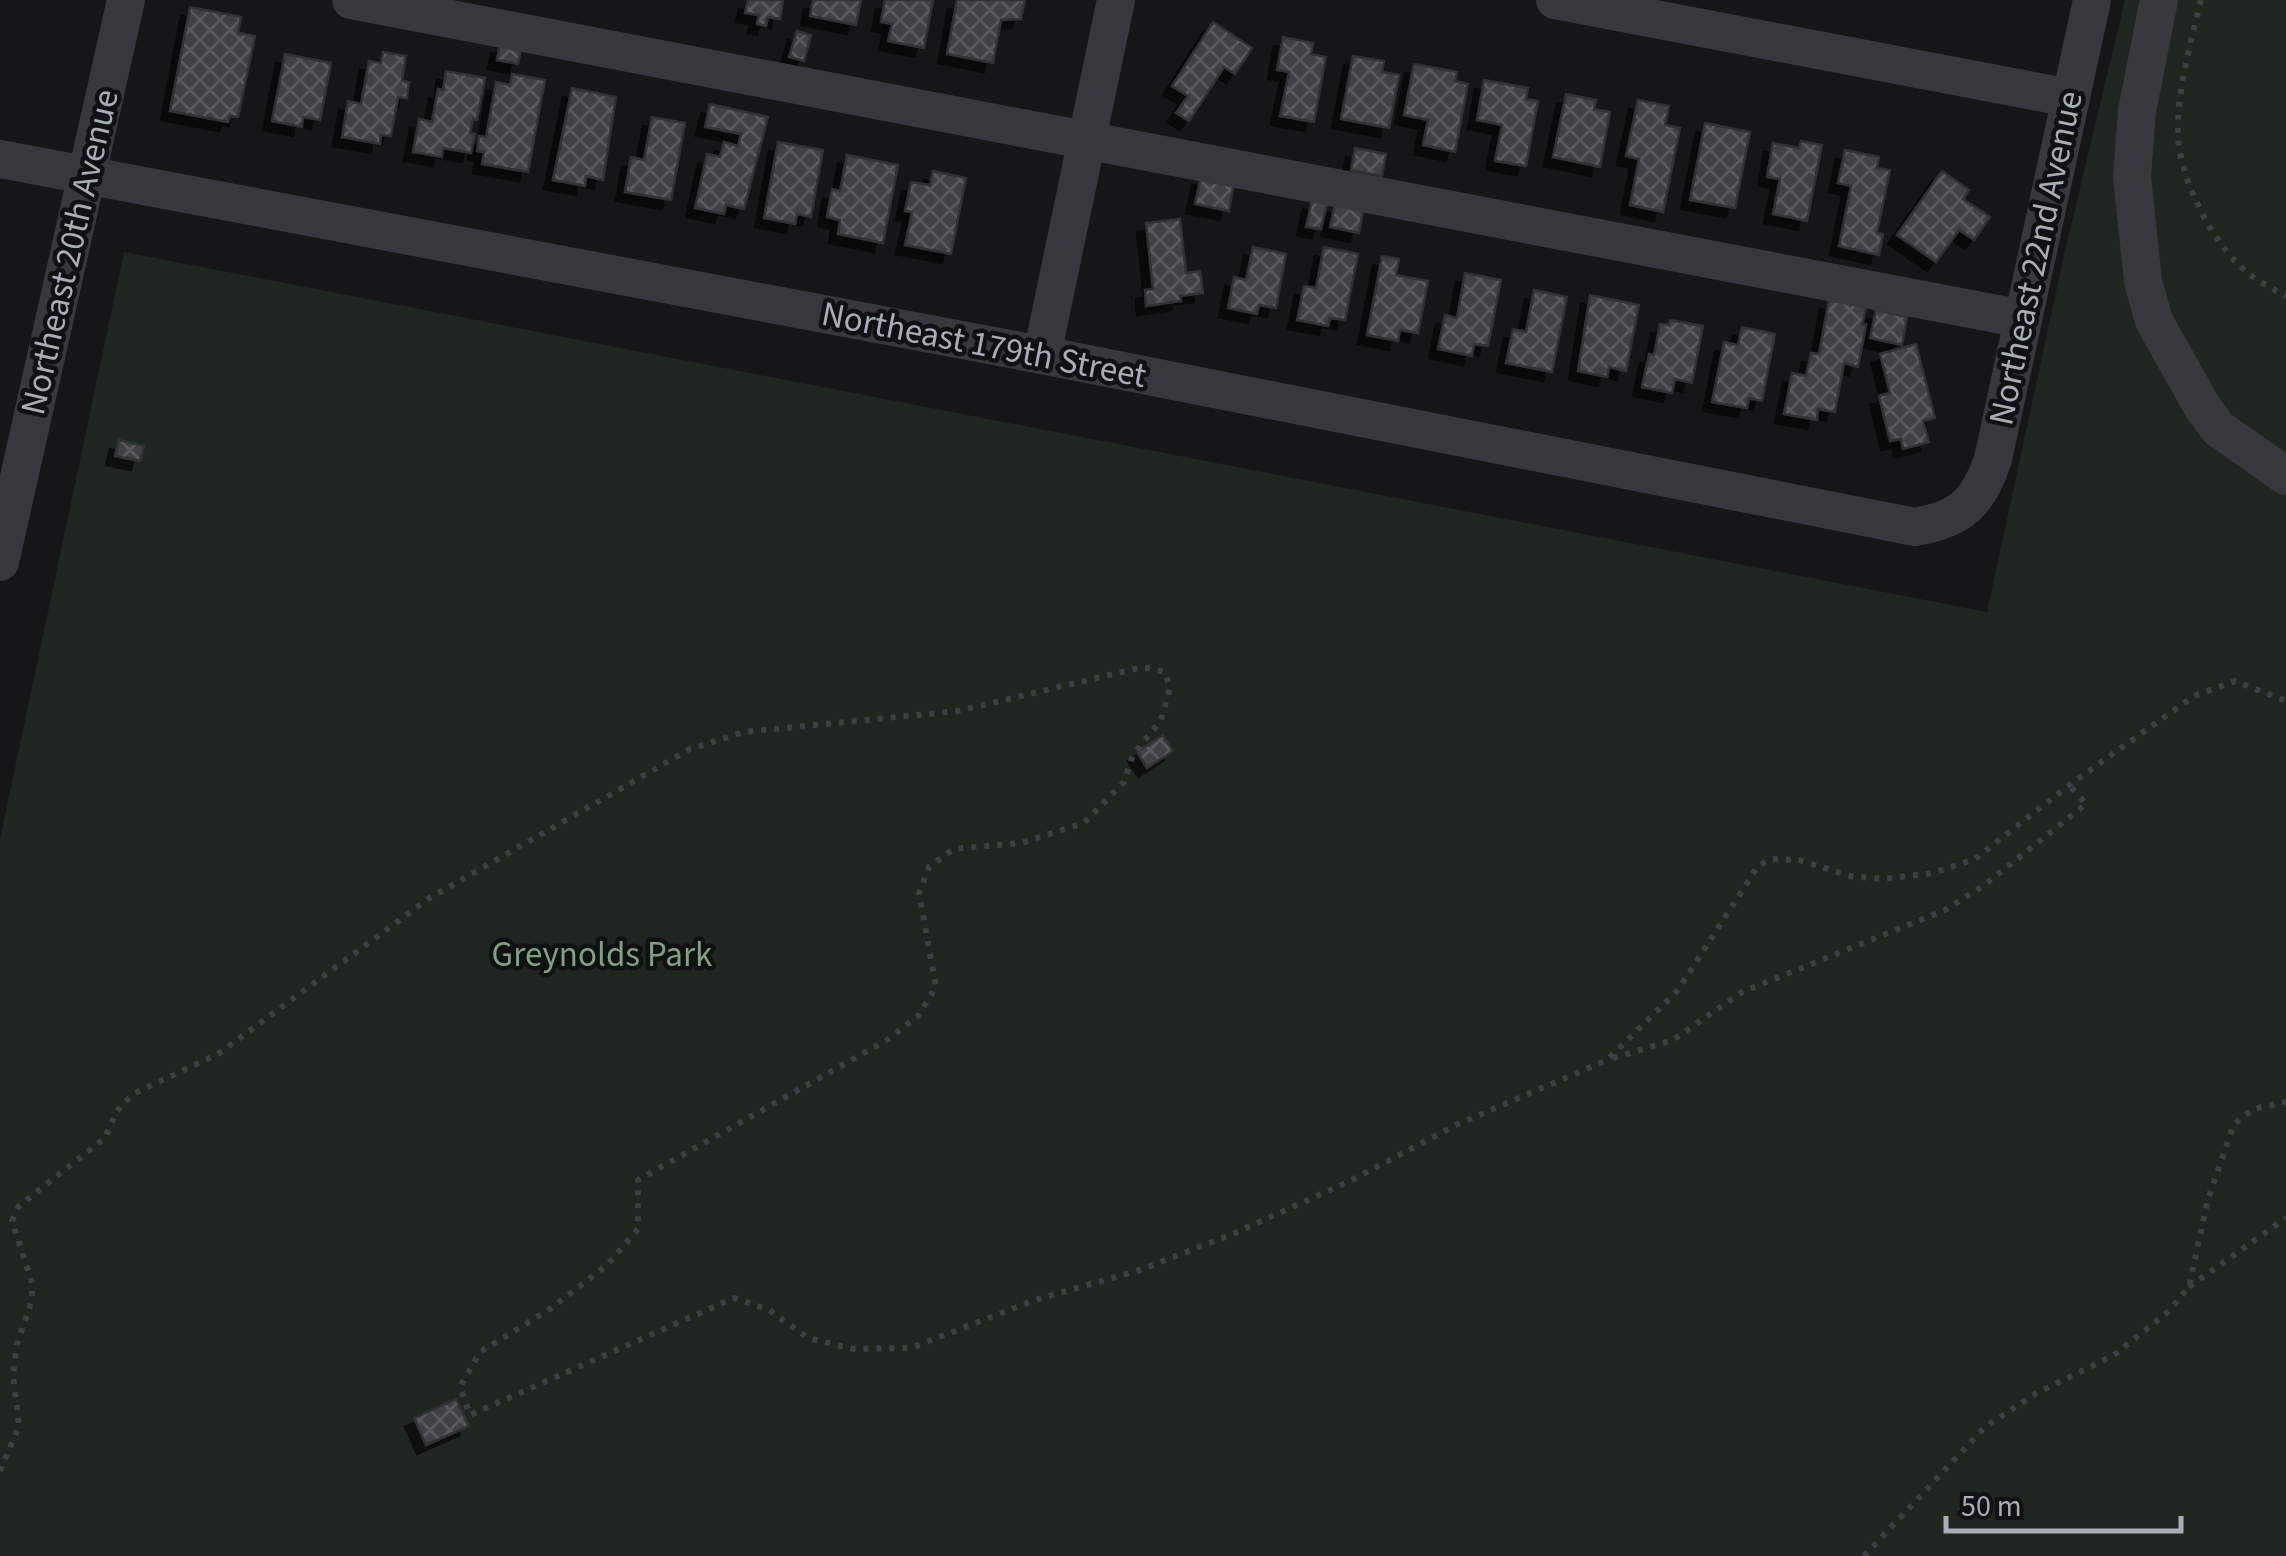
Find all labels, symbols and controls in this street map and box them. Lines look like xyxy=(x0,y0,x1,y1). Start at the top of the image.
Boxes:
street label: Northeast 20th Avenue xyxy=(8,84,132,420)
street label: Northeast 22nd Avenue xyxy=(1976,86,2096,430)
street label: Northeast 179th Street xyxy=(817,289,1151,401)
park label: Greynolds Park xyxy=(492,930,713,980)
scale bar xyxy=(1946,1471,2181,1533)
text: 50 m xyxy=(1961,1485,2022,1528)

